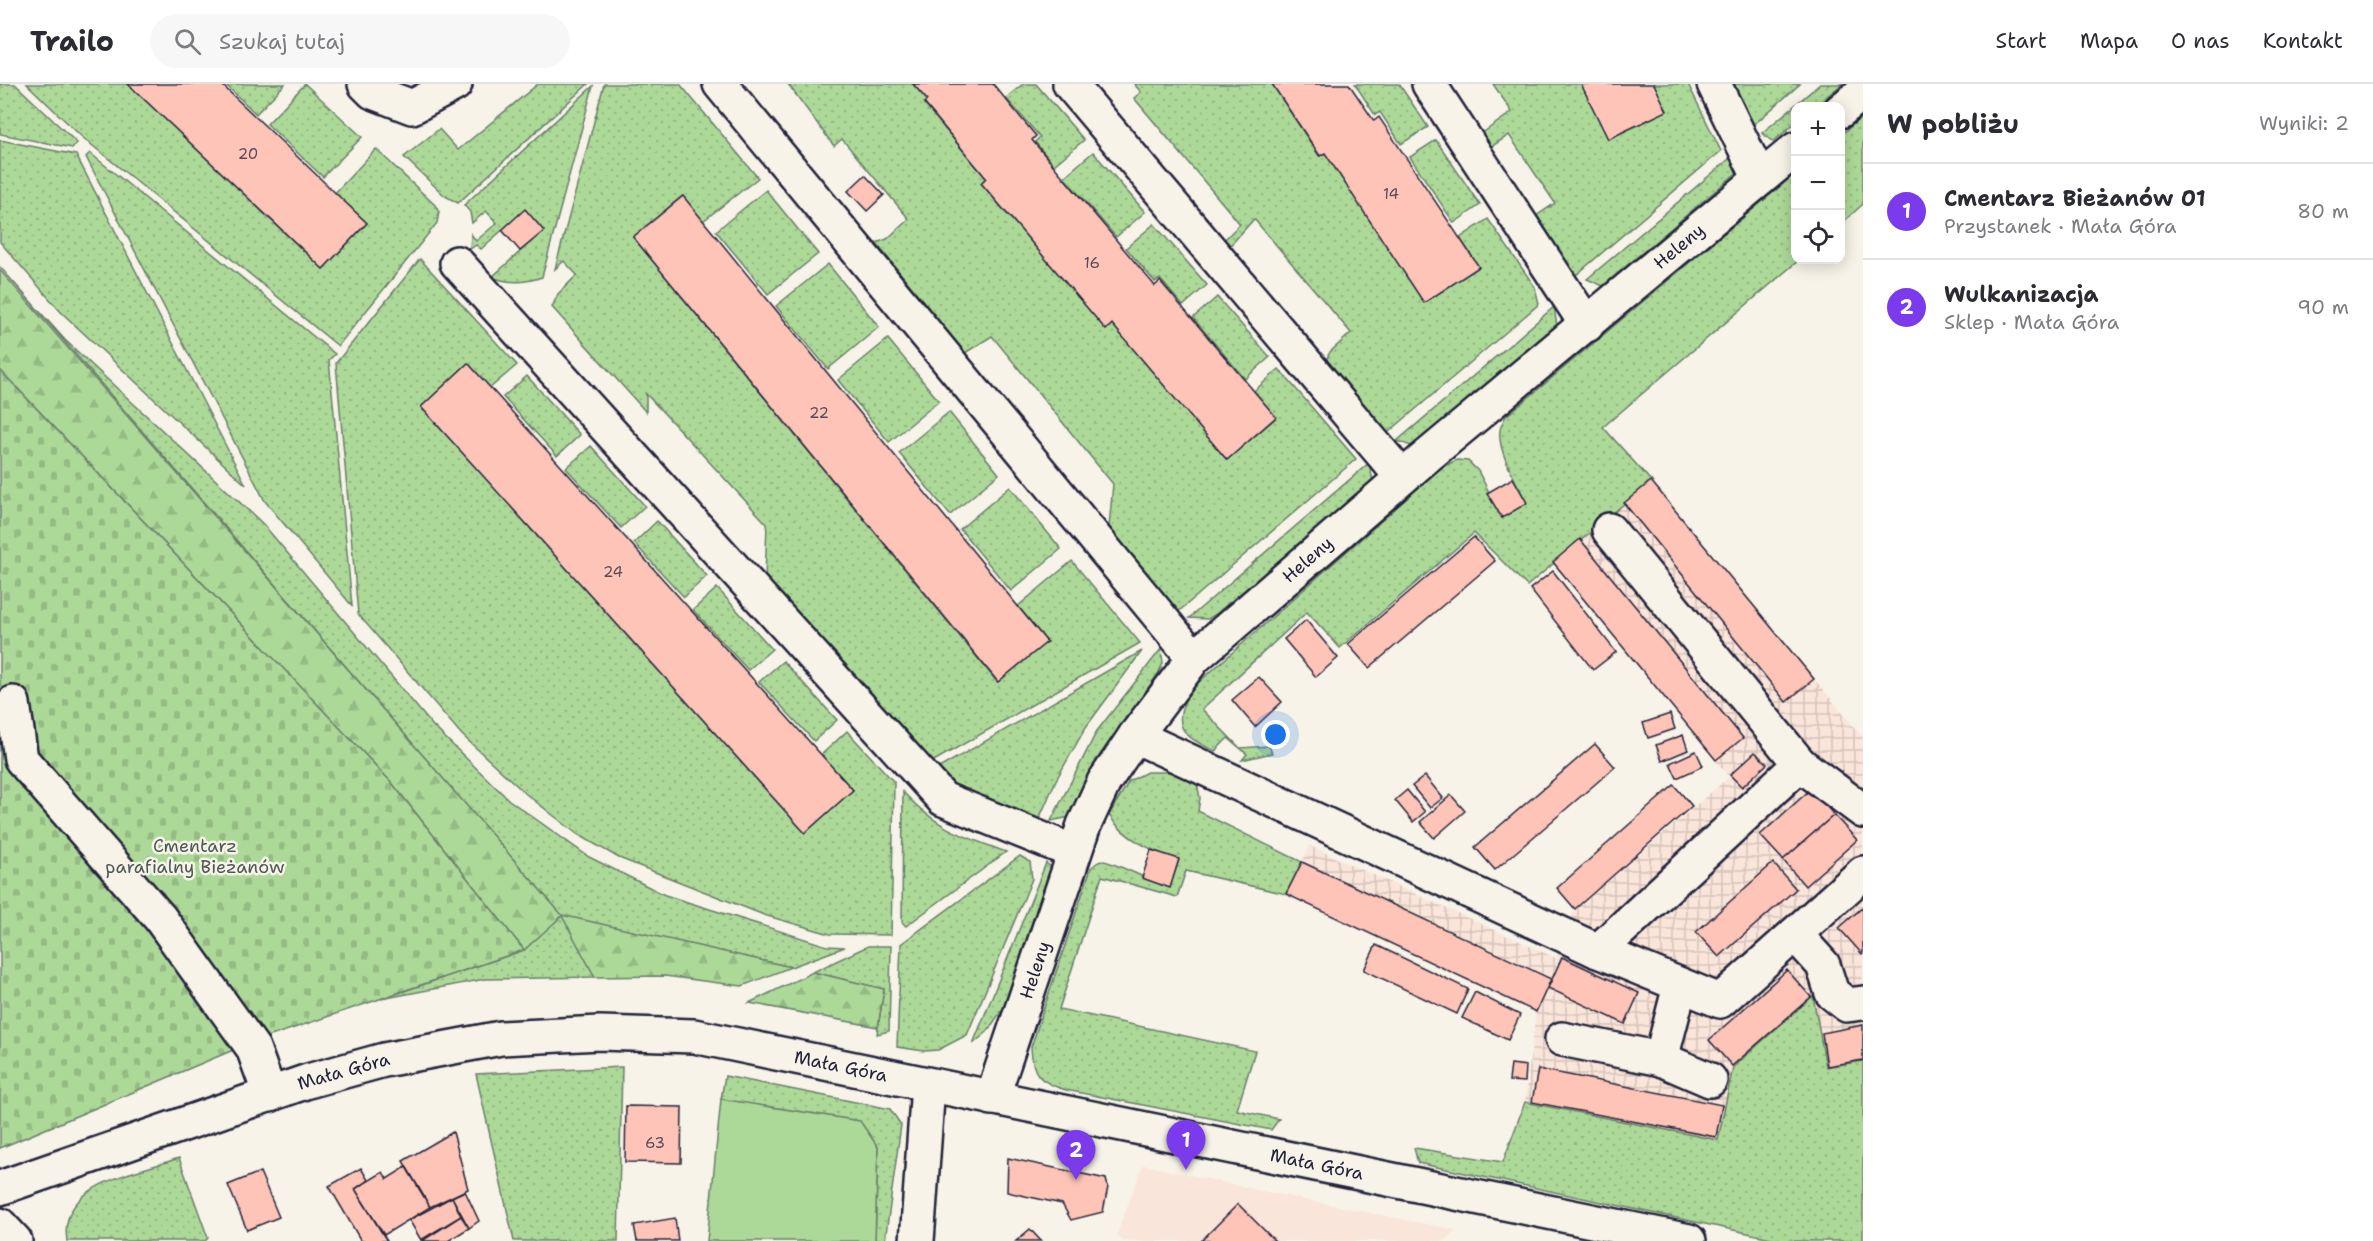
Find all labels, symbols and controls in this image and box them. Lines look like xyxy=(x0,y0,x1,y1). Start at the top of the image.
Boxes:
search box xyxy=(150,14,570,68)
text: Trailo xyxy=(30,22,114,60)
icon: search xyxy=(171,25,204,58)
text: Szukaj tutaj xyxy=(219,27,345,56)
text: Start xyxy=(1996,27,2047,55)
text: Mapa xyxy=(2080,27,2138,55)
text: O nas xyxy=(2171,27,2230,55)
text: Kontakt xyxy=(2263,27,2343,55)
map controls xyxy=(1791,102,1845,264)
button: + xyxy=(1791,102,1845,156)
text: W pobliżu xyxy=(1887,106,2019,141)
text: Wyniki: 2 xyxy=(2259,110,2349,136)
house number: 20 xyxy=(238,144,258,164)
button: − xyxy=(1791,156,1845,210)
house number: 14 xyxy=(1383,184,1399,204)
text: Cmentarz Bieżanów 01 xyxy=(1944,184,2206,213)
text: 1 xyxy=(1902,198,1911,224)
text: 80 m xyxy=(2297,198,2349,224)
button: locate xyxy=(1791,210,1845,264)
text: Przystanek · Mała Góra xyxy=(1944,213,2176,239)
street label: Heleny xyxy=(1649,218,1710,275)
house number: 16 xyxy=(1084,253,1100,273)
text: Wulkanizacja xyxy=(1944,280,2099,309)
text: 2 xyxy=(1900,294,1914,320)
text: 90 m xyxy=(2297,294,2349,320)
text: Sklep · Mała Góra xyxy=(1944,309,2119,335)
house number: 22 xyxy=(809,403,829,423)
street label: Heleny xyxy=(1277,531,1338,588)
house number: 24 xyxy=(603,562,623,582)
your location xyxy=(1261,720,1290,749)
park label: Cmentarz parafialny Bieżanów xyxy=(105,834,285,879)
street label: Heleny xyxy=(1014,938,1056,1002)
street label: Mała Góra xyxy=(792,1045,890,1088)
street label: Mała Góra xyxy=(294,1047,392,1096)
pin: 1 xyxy=(1166,1120,1206,1170)
pin: 2 xyxy=(1056,1130,1096,1180)
house number: 63 xyxy=(645,1133,665,1153)
street label: Mała Góra xyxy=(1268,1143,1366,1186)

